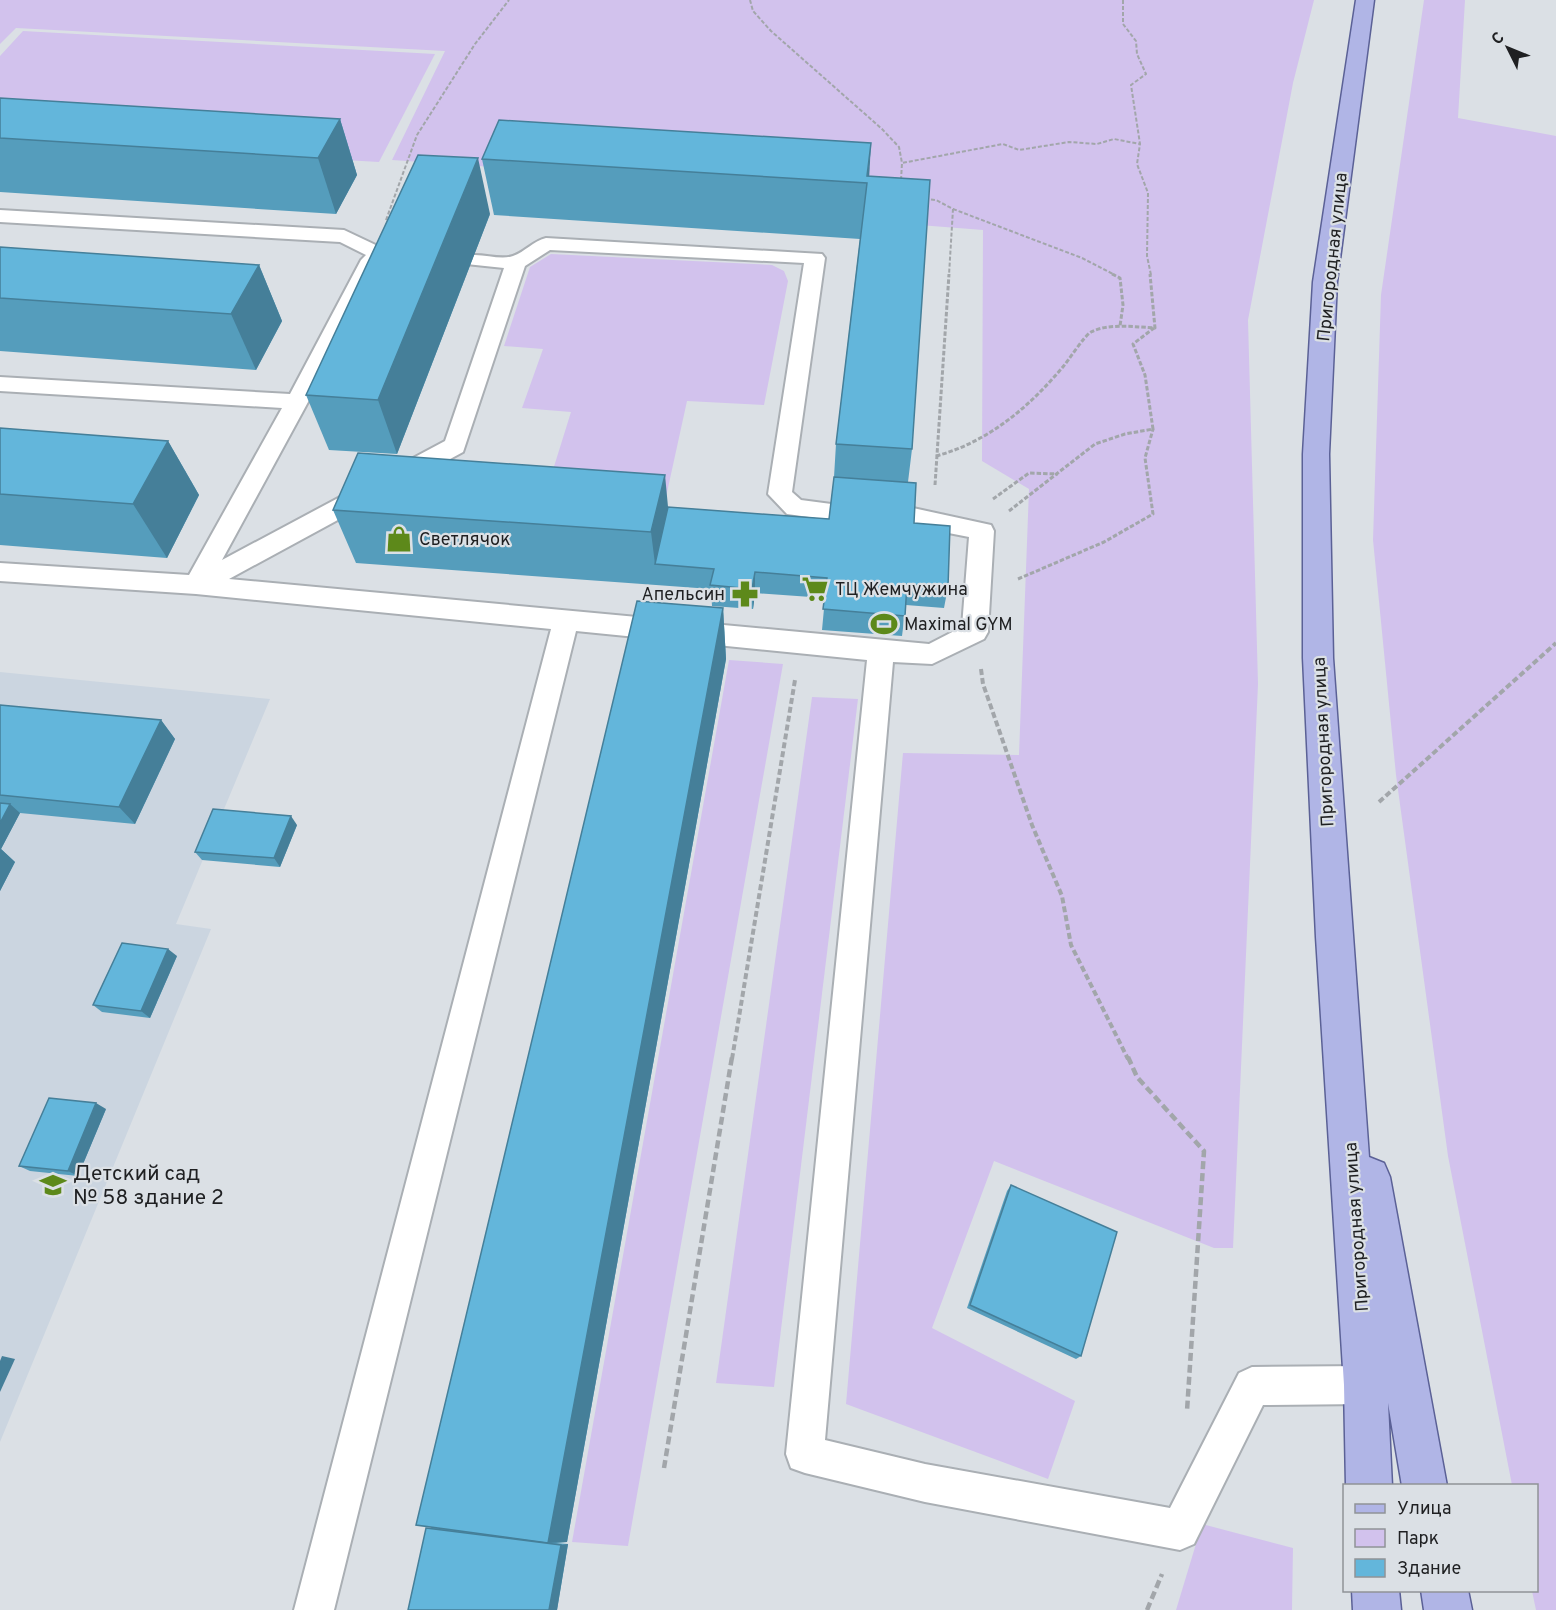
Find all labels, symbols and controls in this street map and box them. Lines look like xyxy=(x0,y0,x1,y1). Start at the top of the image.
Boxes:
north arrow xyxy=(1478,18,1538,78)
text: С xyxy=(1488,29,1509,50)
street label: Пригородная улица xyxy=(1313,171,1354,343)
shop icon: Светлячок xyxy=(384,524,414,554)
place label: Светлячок xyxy=(419,529,510,552)
supermarket icon: ТЦ Жемчужина xyxy=(800,574,830,604)
pharmacy icon: Апельсин xyxy=(730,579,760,609)
place label: ТЦ Жемчужина xyxy=(835,579,968,602)
place label: Апельсин xyxy=(641,584,725,607)
sports icon: Maximal GYM xyxy=(869,609,899,639)
place label: Maximal GYM xyxy=(904,614,1013,637)
street label: Пригородная улица xyxy=(1309,656,1340,827)
street label: Пригородная улица xyxy=(1340,1141,1375,1312)
place label: Детский сад № 58 здание 2 xyxy=(73,1161,224,1212)
school or university icon: Детский сад № 58 здание 2 xyxy=(38,1170,68,1200)
legend xyxy=(1343,1484,1538,1592)
text: Улица xyxy=(1397,1498,1451,1521)
text: Парк xyxy=(1397,1528,1439,1551)
text: Здание xyxy=(1397,1558,1461,1581)

